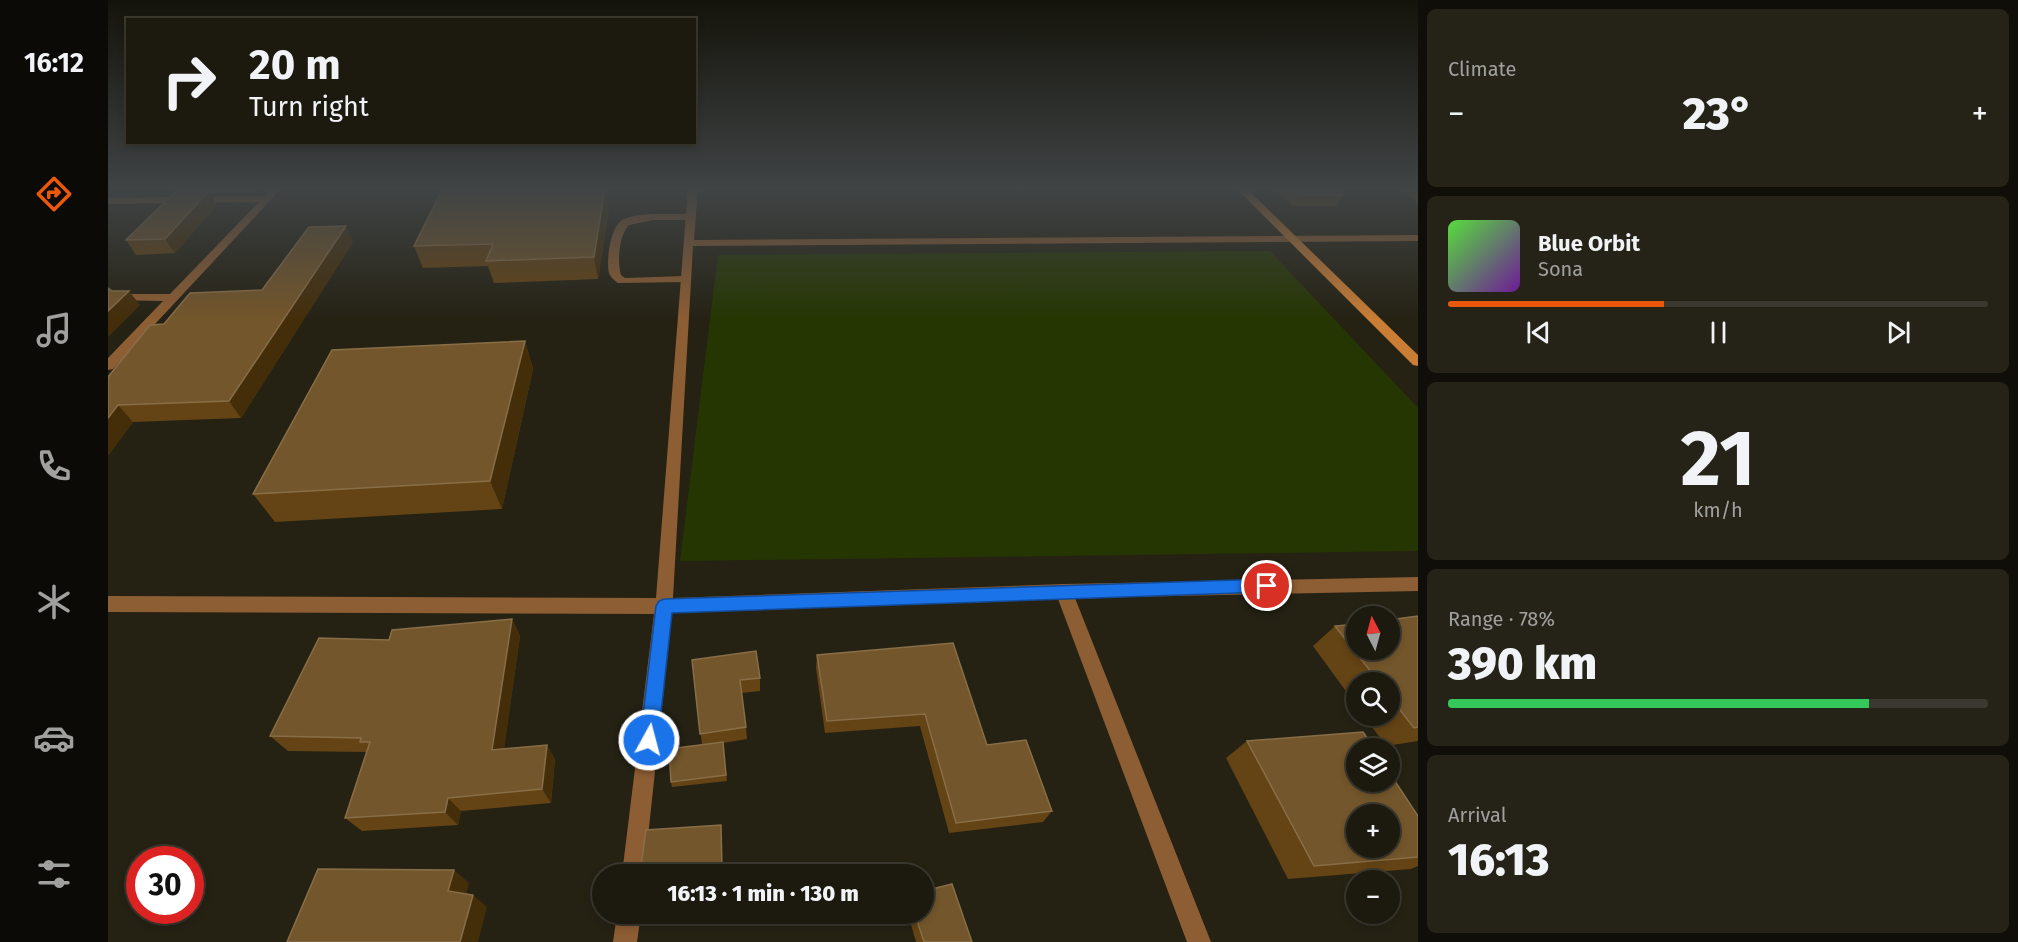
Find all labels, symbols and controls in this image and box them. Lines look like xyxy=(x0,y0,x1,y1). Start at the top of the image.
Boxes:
text: 20 m xyxy=(249,40,341,90)
icon: right xyxy=(150,42,228,120)
text: 16:12 xyxy=(24,47,84,79)
text: Climate xyxy=(1448,57,1516,81)
text: 23° xyxy=(1683,87,1753,141)
text: Turn right xyxy=(249,91,369,123)
text: − xyxy=(1448,94,1465,134)
text: + xyxy=(1972,94,1988,134)
icon: directions xyxy=(33,173,75,215)
text: Blue Orbit xyxy=(1538,230,1640,257)
text: Sona xyxy=(1538,257,1583,281)
icon: music xyxy=(33,309,75,351)
icon: previous xyxy=(1522,316,1555,349)
icon: pause xyxy=(1702,316,1735,349)
icon: next xyxy=(1882,316,1915,349)
text: 21 xyxy=(1681,412,1755,506)
icon: phone xyxy=(33,445,75,487)
text: km/h xyxy=(1693,498,1743,522)
pin xyxy=(1241,560,1292,611)
icon: arrive xyxy=(1250,569,1283,602)
icon: climate xyxy=(33,581,75,623)
north arrow xyxy=(1346,606,1400,660)
map controls xyxy=(1346,606,1400,924)
text: Range · 78% xyxy=(1448,607,1555,631)
text: 390 km xyxy=(1448,637,1597,691)
button: search xyxy=(1346,672,1400,726)
position arrow xyxy=(617,708,681,772)
icon: car xyxy=(33,717,75,759)
button: layers xyxy=(1346,738,1400,792)
text: Arrival xyxy=(1448,803,1507,827)
button: + xyxy=(1346,804,1400,858)
text: 16:13 xyxy=(1448,833,1549,887)
speed limit sign: 30 xyxy=(126,846,204,924)
icon: filters xyxy=(33,853,75,895)
button: − xyxy=(1346,870,1400,924)
text: 16:13 · 1 min · 130 m xyxy=(667,880,859,907)

